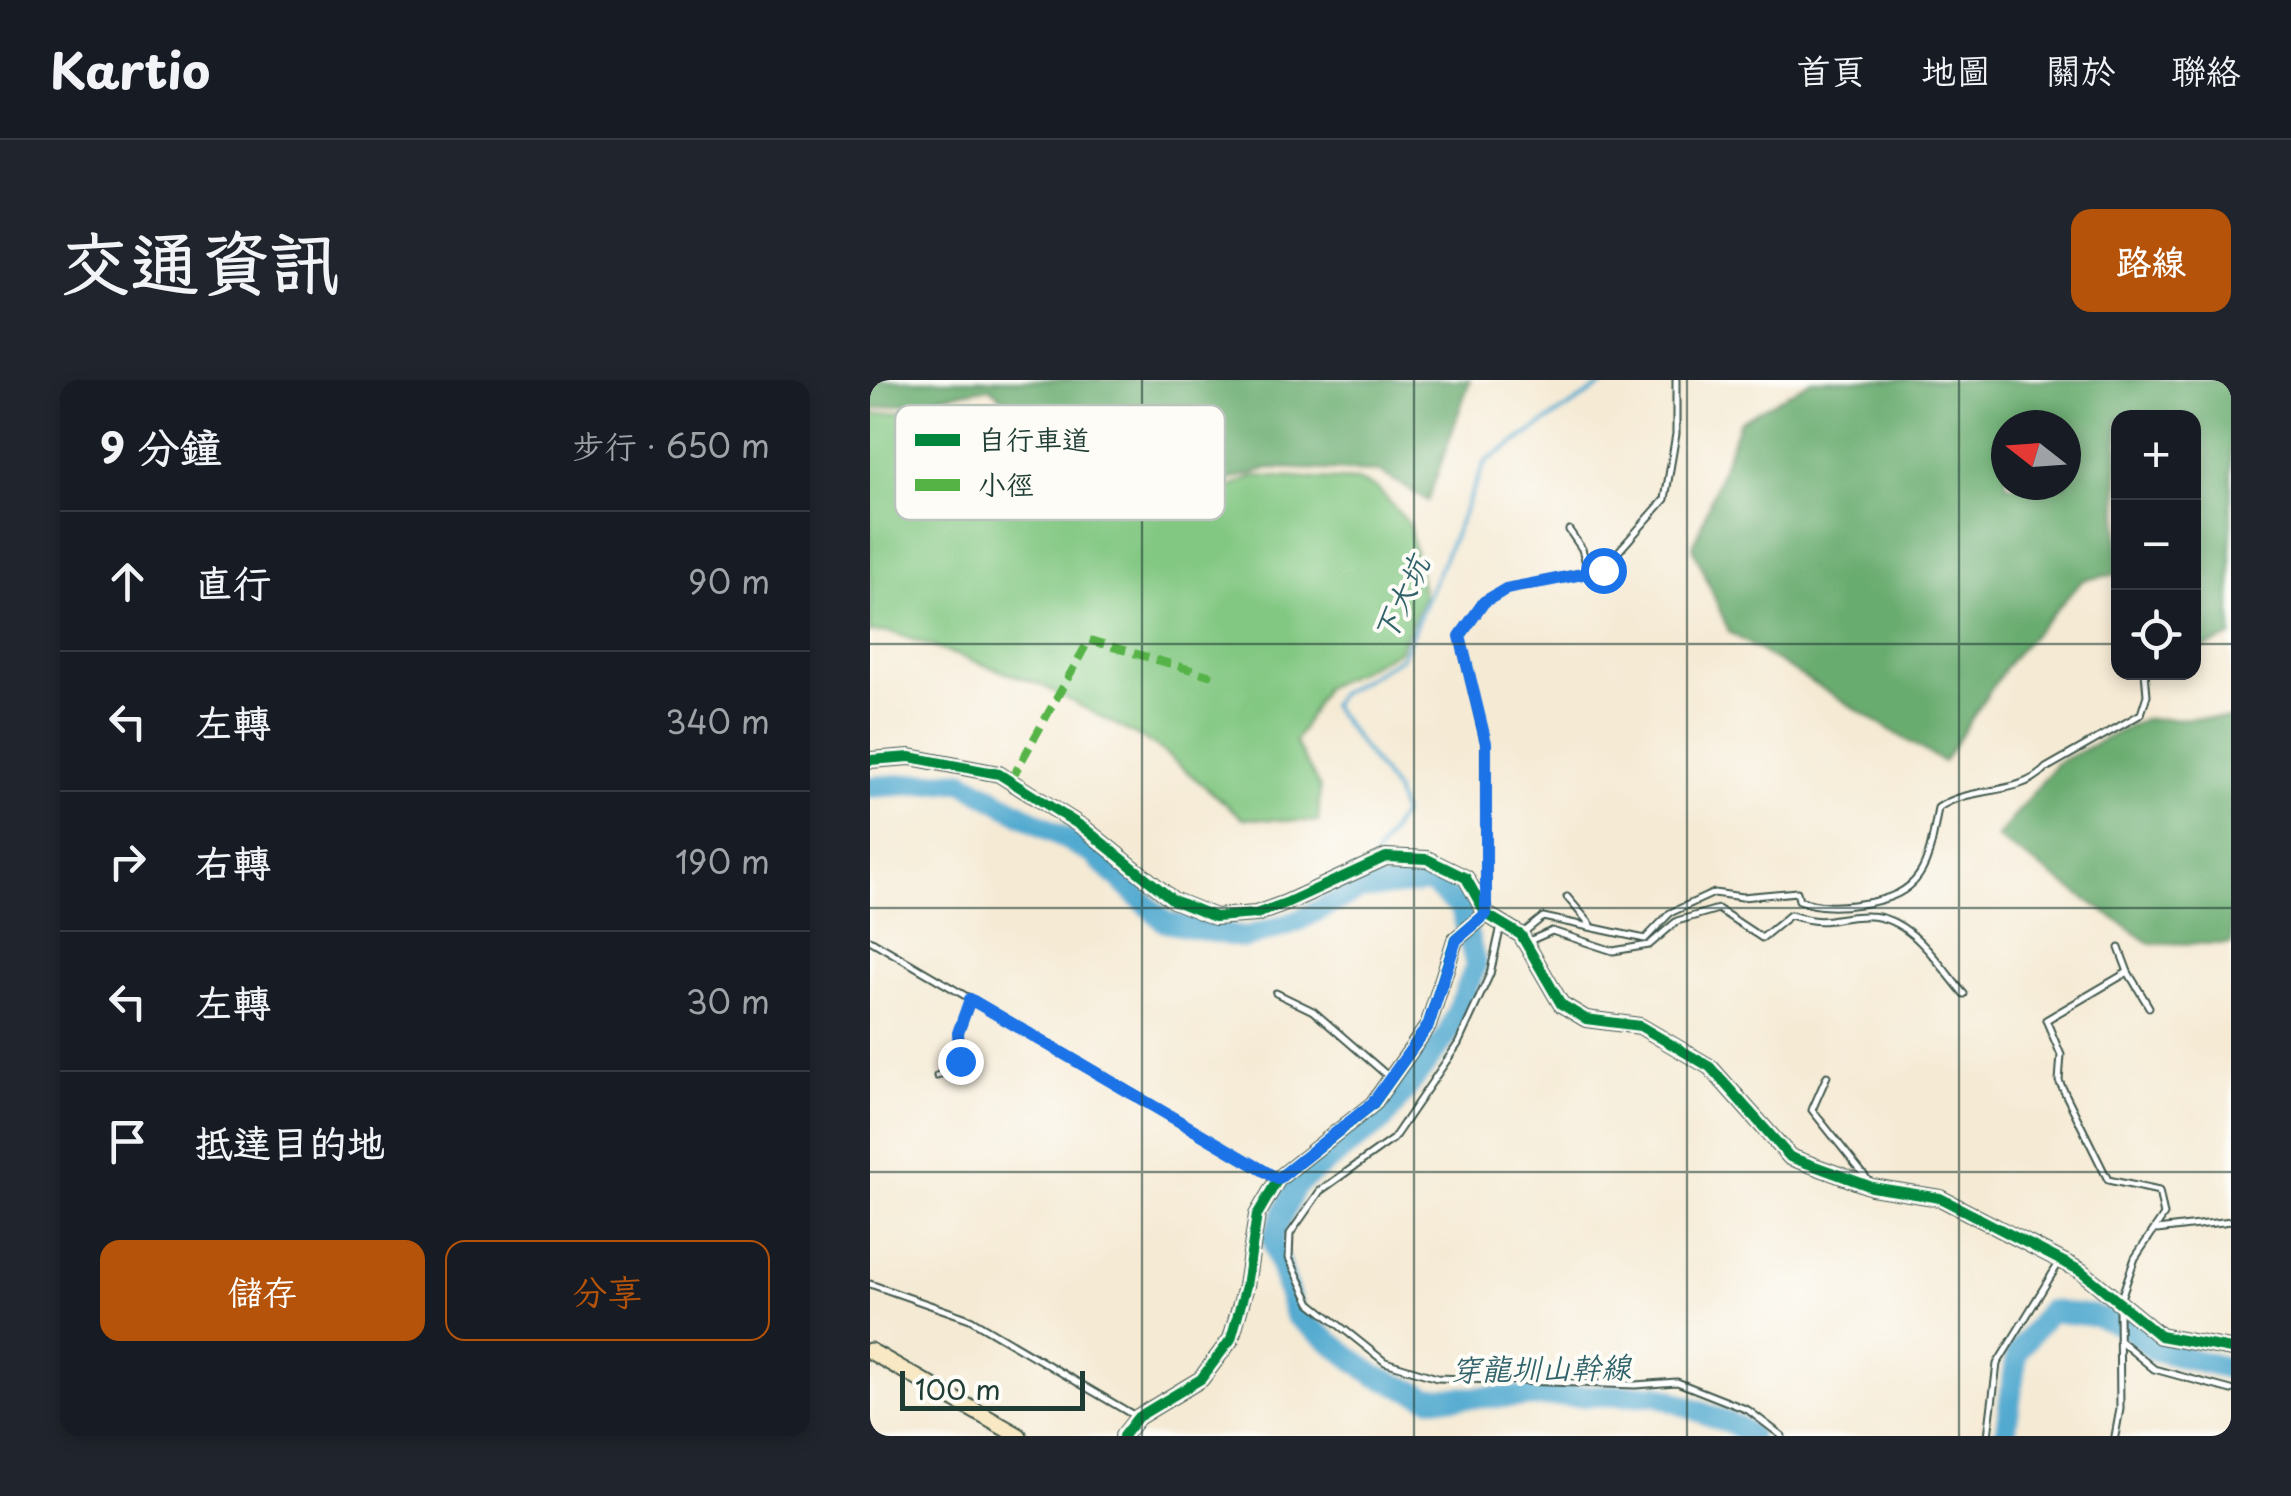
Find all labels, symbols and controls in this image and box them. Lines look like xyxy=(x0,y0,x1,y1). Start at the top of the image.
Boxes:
text: Kartio xyxy=(50,33,210,105)
text: 首頁 xyxy=(1796,43,1866,96)
text: 地圖 xyxy=(1921,43,1991,96)
text: 關於 xyxy=(2046,43,2116,96)
text: 聯絡 xyxy=(2171,43,2241,96)
text: 交通資訊 xyxy=(60,207,340,313)
button: 路線 xyxy=(2071,209,2231,312)
legend xyxy=(895,405,1225,520)
north arrow xyxy=(1991,410,2081,500)
map controls xyxy=(2111,410,2201,680)
button: + xyxy=(2111,410,2201,500)
text: 9 分鐘 xyxy=(100,414,222,477)
text: 自行車道 xyxy=(978,417,1090,460)
text: 步行 · 650 m xyxy=(573,421,770,469)
text: 小徑 xyxy=(978,462,1034,505)
button: − xyxy=(2111,500,2201,590)
water label: 下大坑 xyxy=(1361,545,1441,648)
route start xyxy=(1581,548,1627,594)
text: 直行 xyxy=(195,553,271,610)
icon: ahead xyxy=(100,554,155,609)
text: 90 m xyxy=(688,557,770,605)
button: locate xyxy=(2111,590,2201,680)
text: 左轉 xyxy=(195,693,271,750)
icon: left xyxy=(100,694,155,749)
text: 340 m xyxy=(665,697,770,745)
text: 右轉 xyxy=(195,833,271,890)
icon: right xyxy=(100,834,155,889)
text: 190 m xyxy=(675,837,770,885)
text: 左轉 xyxy=(195,973,271,1030)
icon: left xyxy=(100,974,155,1029)
text: 30 m xyxy=(686,977,770,1025)
route end xyxy=(938,1039,984,1085)
text: 抵達目的地 xyxy=(195,1113,385,1170)
icon: arrive xyxy=(100,1114,155,1169)
button: 儲存 xyxy=(100,1240,425,1341)
button: 分享 xyxy=(445,1240,770,1341)
water label: 穿龍圳山幹線 xyxy=(1451,1343,1633,1391)
scale bar xyxy=(900,1366,1085,1410)
text: 100 m xyxy=(915,1367,1001,1410)

